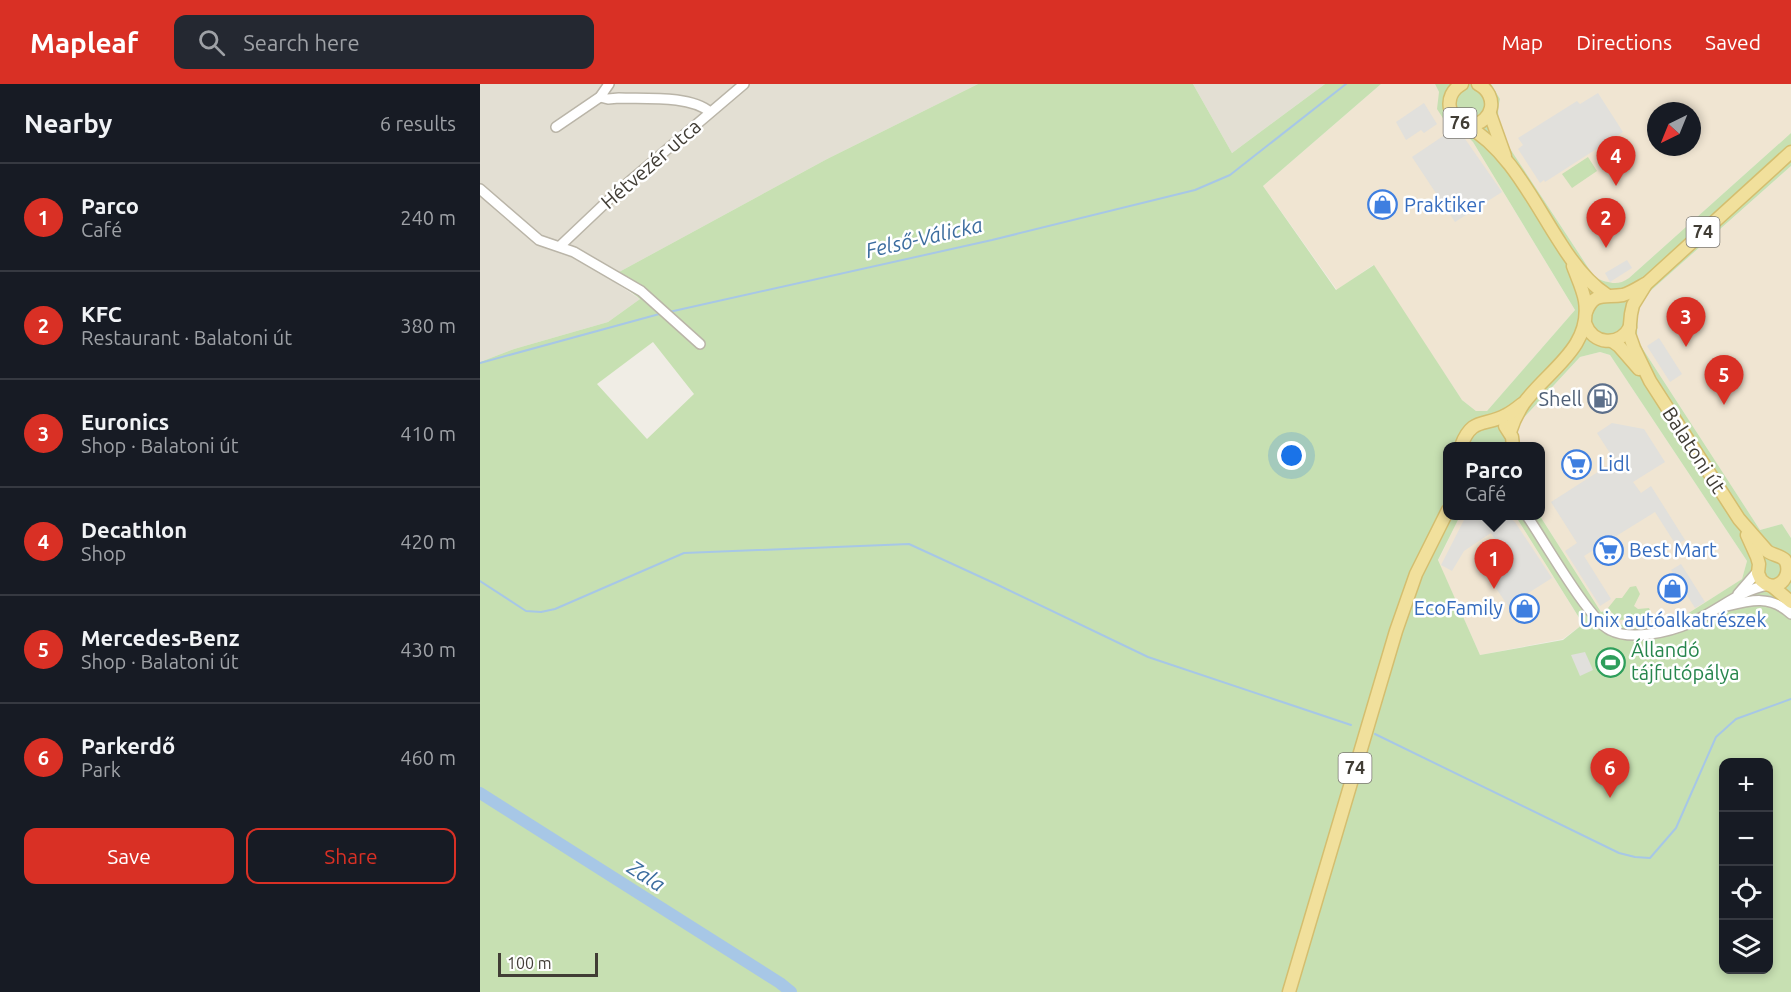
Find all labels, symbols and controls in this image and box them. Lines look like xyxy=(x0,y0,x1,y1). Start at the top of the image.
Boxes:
search box xyxy=(174,15,594,69)
icon: search xyxy=(195,26,228,59)
text: Mapleaf xyxy=(30,27,138,58)
text: Search here xyxy=(243,30,360,55)
text: Map xyxy=(1502,30,1543,54)
text: Directions xyxy=(1576,30,1672,54)
text: Saved xyxy=(1705,30,1761,54)
north arrow xyxy=(1647,102,1701,156)
road number: 76 xyxy=(1444,108,1476,138)
text: Nearby xyxy=(24,109,112,138)
text: 6 results xyxy=(380,112,456,135)
street label: Hétvezér utca xyxy=(596,114,705,213)
pin: 4 xyxy=(1596,136,1636,186)
shop icon: Praktiker xyxy=(1367,189,1399,221)
text: Parco xyxy=(81,193,139,218)
place label: Praktiker xyxy=(1404,193,1485,216)
pin: 2 xyxy=(1586,198,1626,248)
text: 1 xyxy=(38,206,49,229)
text: 240 m xyxy=(400,206,456,229)
water label: Felső-Válicka xyxy=(863,212,985,262)
road number: 74 xyxy=(1686,217,1720,247)
text: Café xyxy=(81,218,122,241)
pin: 3 xyxy=(1666,298,1706,347)
text: KFC xyxy=(81,301,122,326)
text: 2 xyxy=(38,314,49,337)
text: 380 m xyxy=(400,314,456,337)
text: Restaurant · Balatoni út xyxy=(81,326,292,349)
pin: 5 xyxy=(1704,356,1744,405)
fuel station icon: Shell xyxy=(1587,383,1619,415)
place label: Shell xyxy=(1539,387,1582,410)
street label: Balatoni út xyxy=(1658,402,1731,497)
text: Euronics xyxy=(81,409,169,434)
text: 3 xyxy=(38,422,49,445)
text: 410 m xyxy=(400,422,456,445)
text: Shop · Balatoni út xyxy=(81,434,239,457)
your location xyxy=(1277,441,1306,470)
popup xyxy=(1443,442,1545,520)
supermarket icon: Lidl xyxy=(1561,448,1593,480)
place label: Lidl xyxy=(1598,452,1630,475)
text: Parco xyxy=(1465,457,1523,482)
text: Café xyxy=(1465,482,1506,505)
text: Decathlon xyxy=(81,517,187,542)
text: 4 xyxy=(38,530,49,553)
text: 420 m xyxy=(400,530,456,553)
supermarket icon: Best Mart xyxy=(1592,534,1624,566)
place label: Best Mart xyxy=(1629,538,1717,561)
pin: 1 xyxy=(1474,540,1514,589)
text: Shop xyxy=(81,542,126,565)
shop icon: Unix autóalkatrészek xyxy=(1657,573,1689,605)
shop icon: EcoFamily xyxy=(1508,592,1540,624)
place label: EcoFamily xyxy=(1414,596,1503,619)
place label: Unix autóalkatrészek xyxy=(1580,608,1767,631)
text: Mercedes-Benz xyxy=(81,625,240,650)
text: 5 xyxy=(38,638,49,661)
text: 430 m xyxy=(400,638,456,661)
place label: Állandó tájfutópálya xyxy=(1631,638,1740,684)
sports icon: Állandó tájfutópálya xyxy=(1594,646,1626,678)
text: Shop · Balatoni út xyxy=(81,650,239,673)
text: Parkerdő xyxy=(81,733,175,758)
text: 6 xyxy=(38,746,49,769)
text: 460 m xyxy=(400,746,456,769)
pin: 6 xyxy=(1590,748,1630,798)
road number: 74 xyxy=(1338,753,1372,783)
text: Park xyxy=(81,758,121,781)
map controls xyxy=(1719,758,1773,974)
button: + xyxy=(1719,758,1773,812)
button: − xyxy=(1719,812,1773,866)
button: Save xyxy=(24,828,234,884)
button: Share xyxy=(246,828,456,884)
water label: Zala xyxy=(623,854,670,896)
button: locate xyxy=(1719,866,1773,920)
button: layers xyxy=(1719,920,1773,974)
scale bar xyxy=(498,950,598,978)
text: 100 m xyxy=(507,954,552,972)

